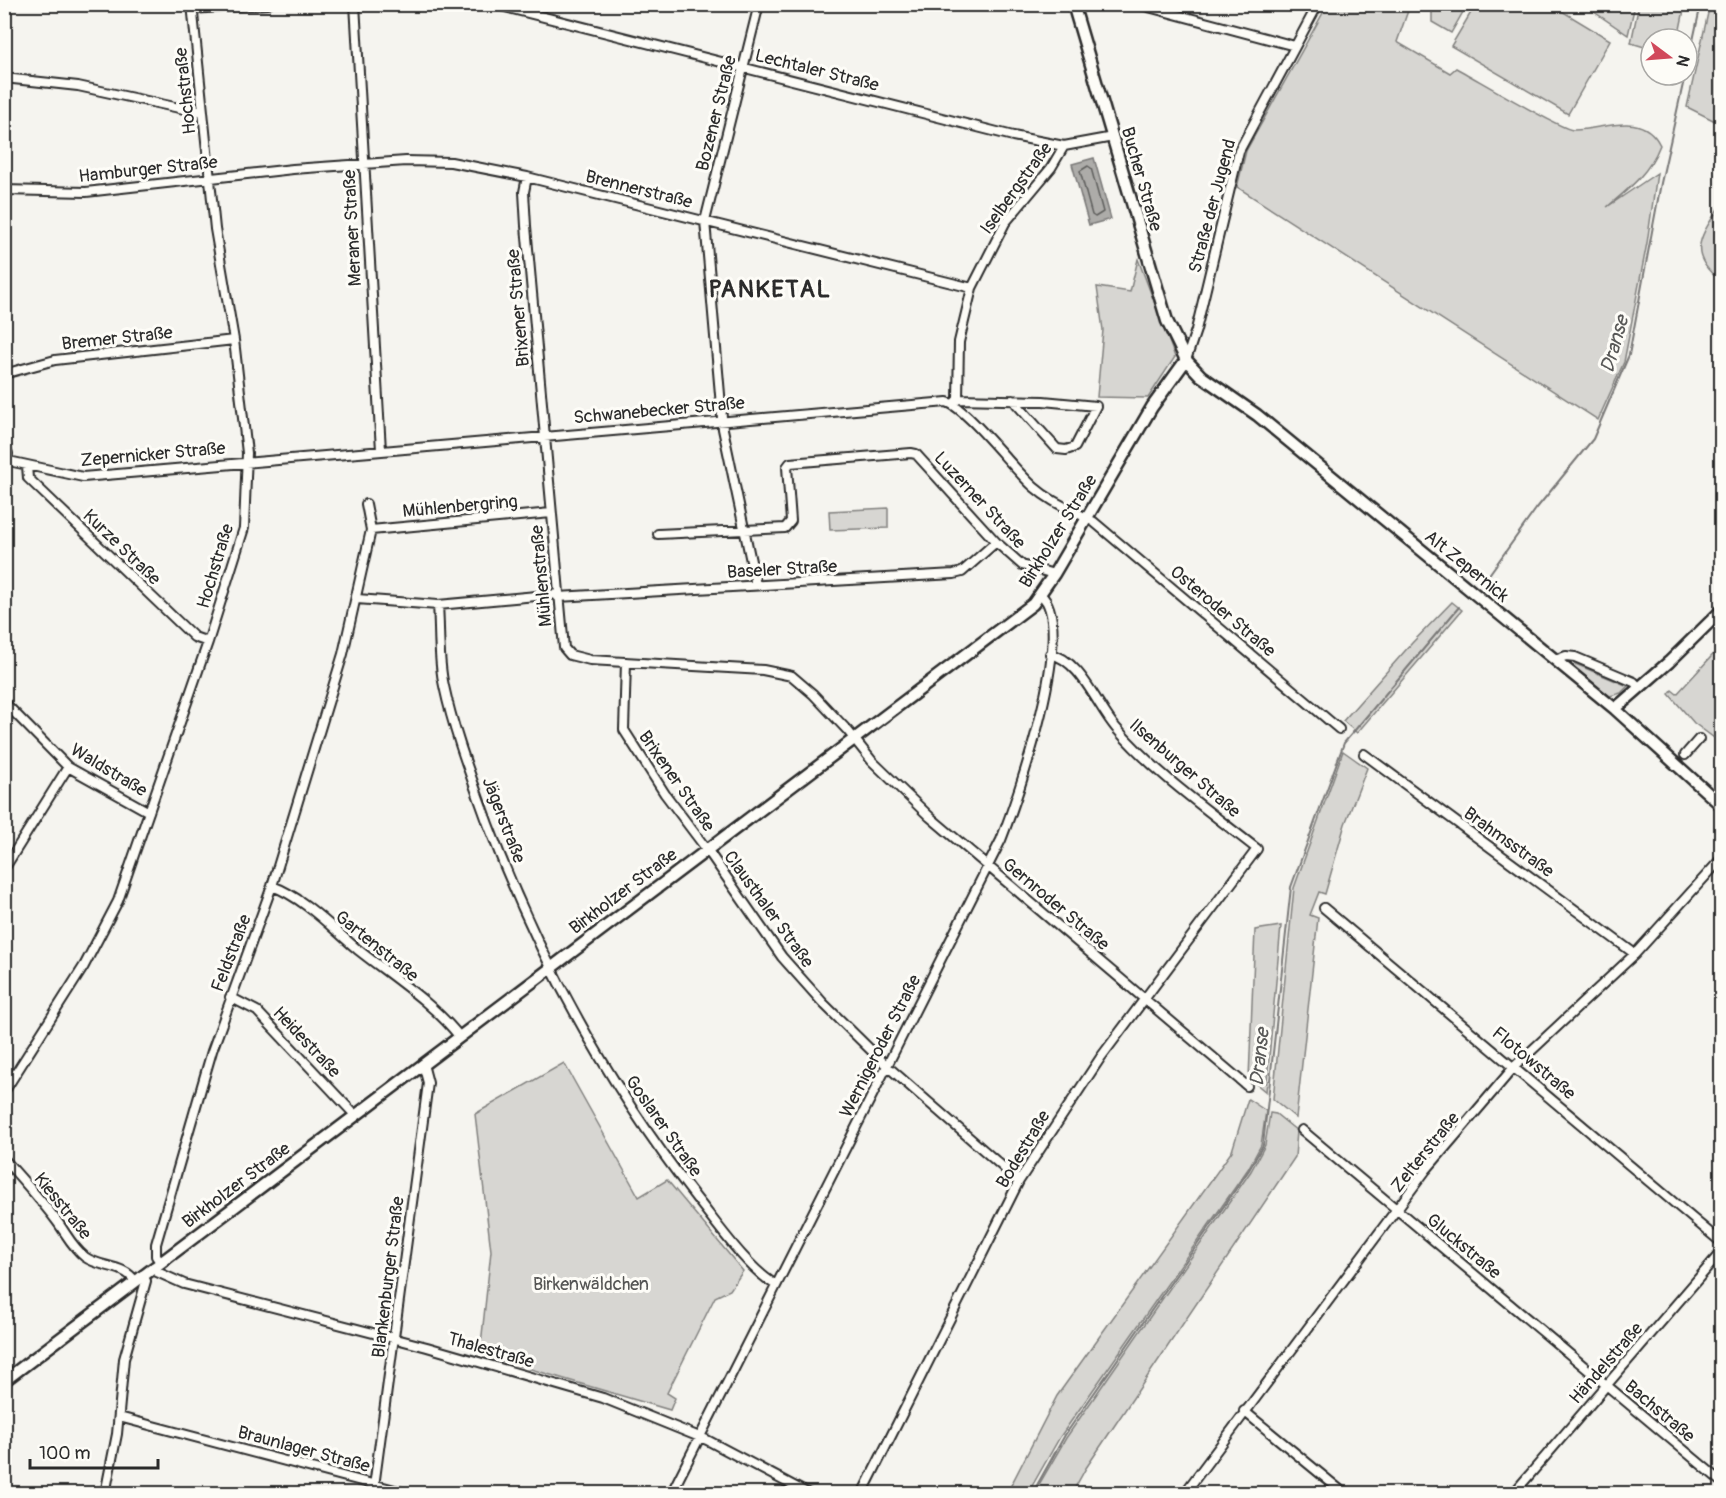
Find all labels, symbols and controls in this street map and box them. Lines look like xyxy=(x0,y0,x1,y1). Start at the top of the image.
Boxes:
north arrow xyxy=(1639,27,1699,87)
street label: Lechtaler Straße xyxy=(752,44,881,97)
street label: Hochstraße xyxy=(169,46,202,136)
street label: Bozener Straße xyxy=(691,53,742,173)
text: N xyxy=(1671,53,1694,69)
street label: Bucher Straße xyxy=(1116,124,1167,234)
street label: Straße der Jugend xyxy=(1184,137,1241,276)
street label: Iselbergstraße xyxy=(975,138,1058,239)
street label: Hamburger Straße xyxy=(77,151,219,188)
street label: Brennerstraße xyxy=(583,165,695,214)
street label: Meraner Straße xyxy=(338,169,367,287)
street label: Brixener Straße xyxy=(502,248,535,368)
district label: PANKETAL xyxy=(708,275,832,304)
water label: Dranse xyxy=(1594,311,1635,376)
street label: Bremer Straße xyxy=(60,321,174,356)
street label: Schwanebecker Straße xyxy=(572,392,746,429)
street label: Zepernicker Straße xyxy=(80,437,227,472)
street label: Luzerner Straße xyxy=(929,447,1031,554)
street label: Birkholzer Straße xyxy=(1014,470,1103,592)
street label: Mühlenbergring xyxy=(401,490,519,523)
street label: Kurze Straße xyxy=(78,504,166,590)
street label: Hochstraße xyxy=(192,521,239,611)
street label: Mühlenstraße xyxy=(526,524,557,628)
street label: Alt Zepernick xyxy=(1420,525,1514,608)
street label: Baseler Straße xyxy=(726,555,838,584)
street label: Osteroder Straße xyxy=(1165,561,1280,662)
street label: Ilsenburger Straße xyxy=(1124,714,1245,823)
street label: Brixener Straße xyxy=(633,726,720,836)
street label: Waldstraße xyxy=(66,739,151,802)
street label: Jägerstraße xyxy=(477,774,530,867)
street label: Brahmsstraße xyxy=(1459,802,1558,883)
street label: Birkholzer Straße xyxy=(565,843,682,940)
street label: Clausthaler Straße xyxy=(718,846,819,972)
street label: Gernroder Straße xyxy=(997,853,1114,956)
street label: Gartenstraße xyxy=(330,906,423,987)
street label: Feldstraße xyxy=(206,911,257,995)
street label: Wernigeroder Straße xyxy=(835,971,926,1121)
street label: Heidestraße xyxy=(268,1002,346,1083)
street label: Flotowstraße xyxy=(1487,1022,1580,1105)
water label: Dranse xyxy=(1244,1025,1275,1087)
street label: Goslarer Straße xyxy=(620,1071,707,1182)
street label: Bodestraße xyxy=(991,1106,1056,1192)
street label: Zelterstraße xyxy=(1386,1107,1465,1197)
street label: Birkholzer Straße xyxy=(178,1137,295,1234)
street label: Kiesstraße xyxy=(29,1168,97,1245)
street label: Blankenburger Straße xyxy=(367,1195,410,1359)
street label: Gluckstraße xyxy=(1422,1208,1506,1284)
park label: Birkenwäldchen xyxy=(533,1273,649,1296)
street label: Händelstraße xyxy=(1565,1318,1648,1409)
street label: Thalestraße xyxy=(445,1327,537,1374)
street label: Bachstraße xyxy=(1620,1375,1700,1448)
street label: Braunlager Straße xyxy=(235,1421,373,1478)
scale bar xyxy=(30,1432,158,1470)
text: 100 m xyxy=(39,1442,91,1465)

